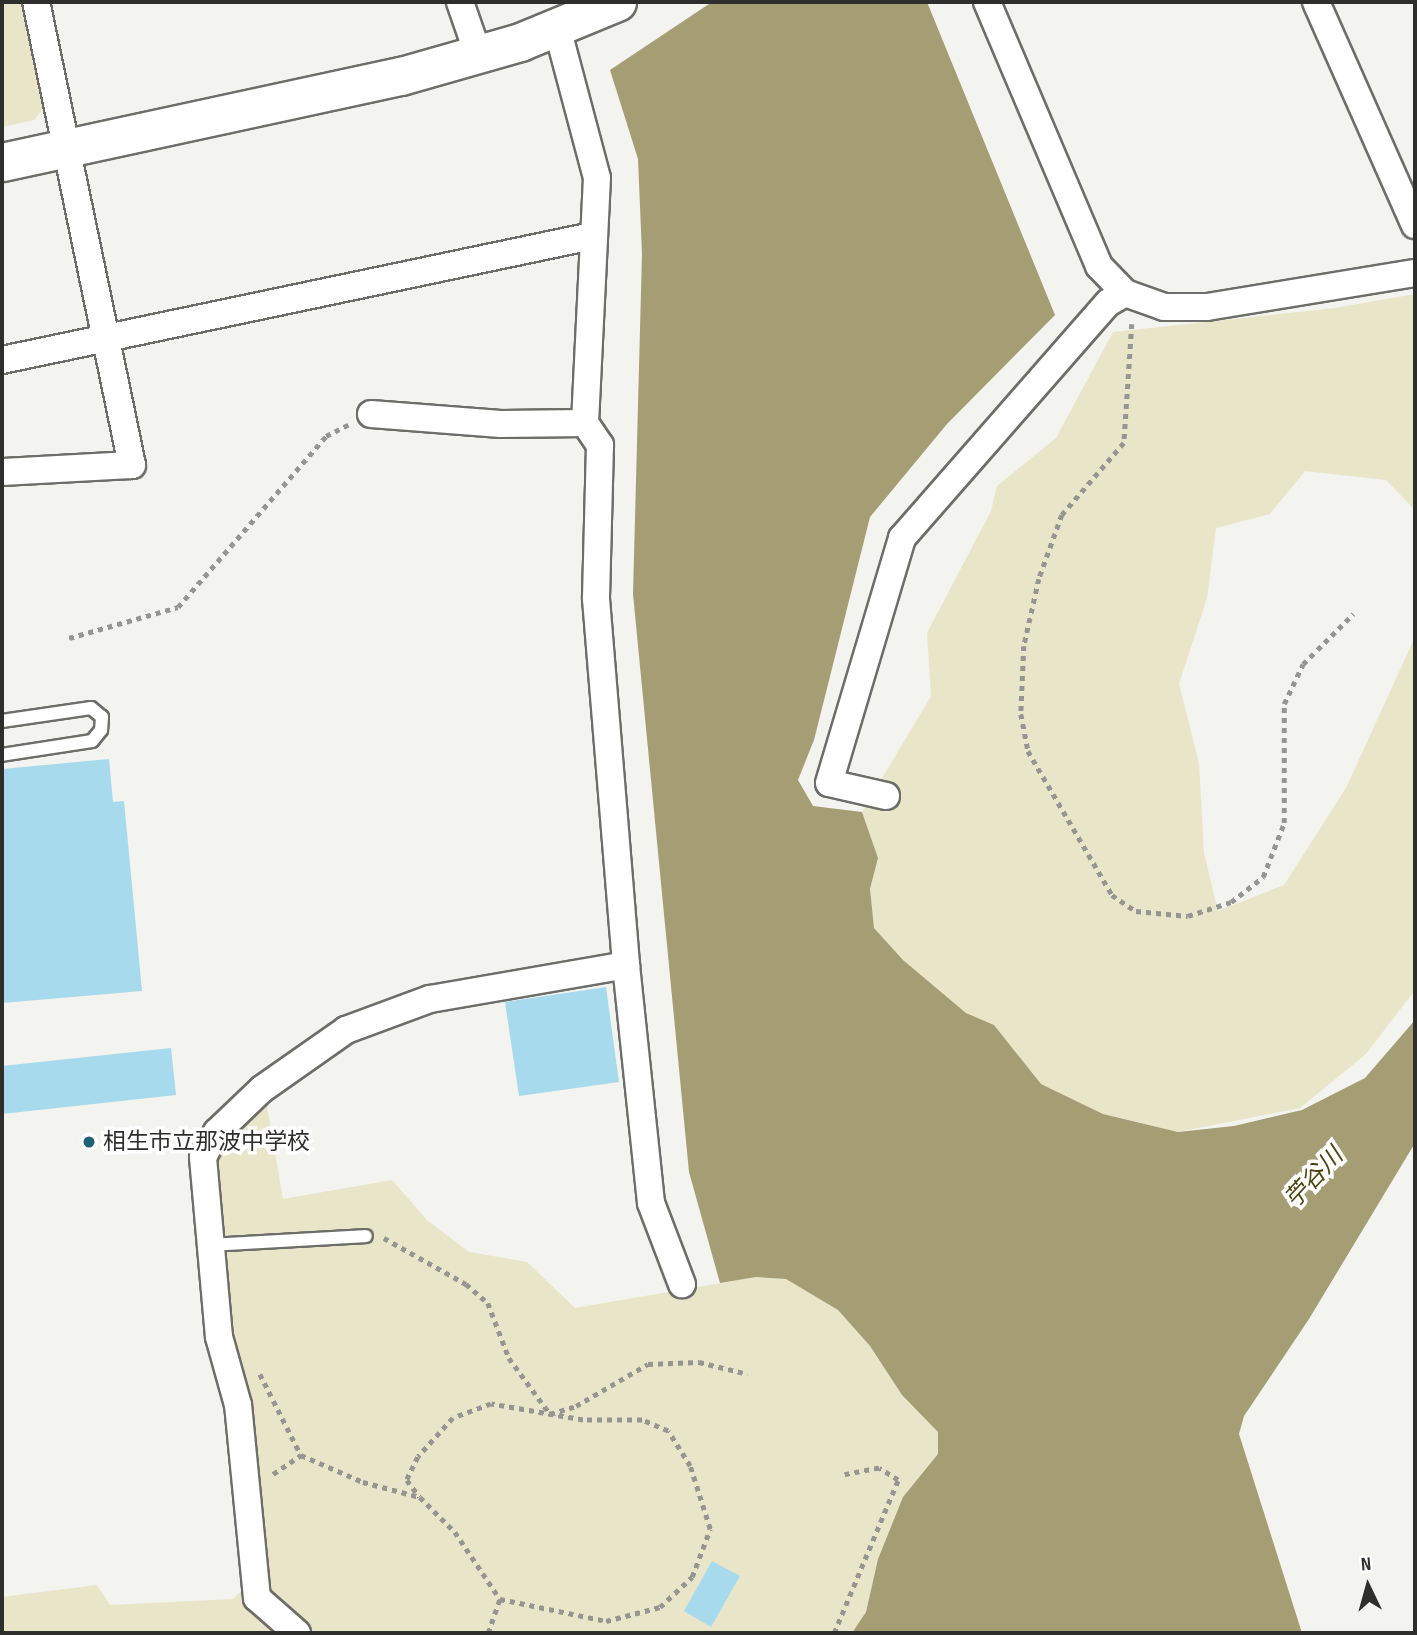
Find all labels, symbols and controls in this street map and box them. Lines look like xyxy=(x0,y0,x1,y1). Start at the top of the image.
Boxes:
place label: 相生市立那波中学校 xyxy=(103,1128,310,1156)
marker: 相生市立那波中学校 xyxy=(81,1134,97,1150)
water label: 苧谷川 xyxy=(1279,1142,1349,1214)
north arrow xyxy=(1333,1551,1403,1621)
text: N xyxy=(1360,1553,1372,1576)

